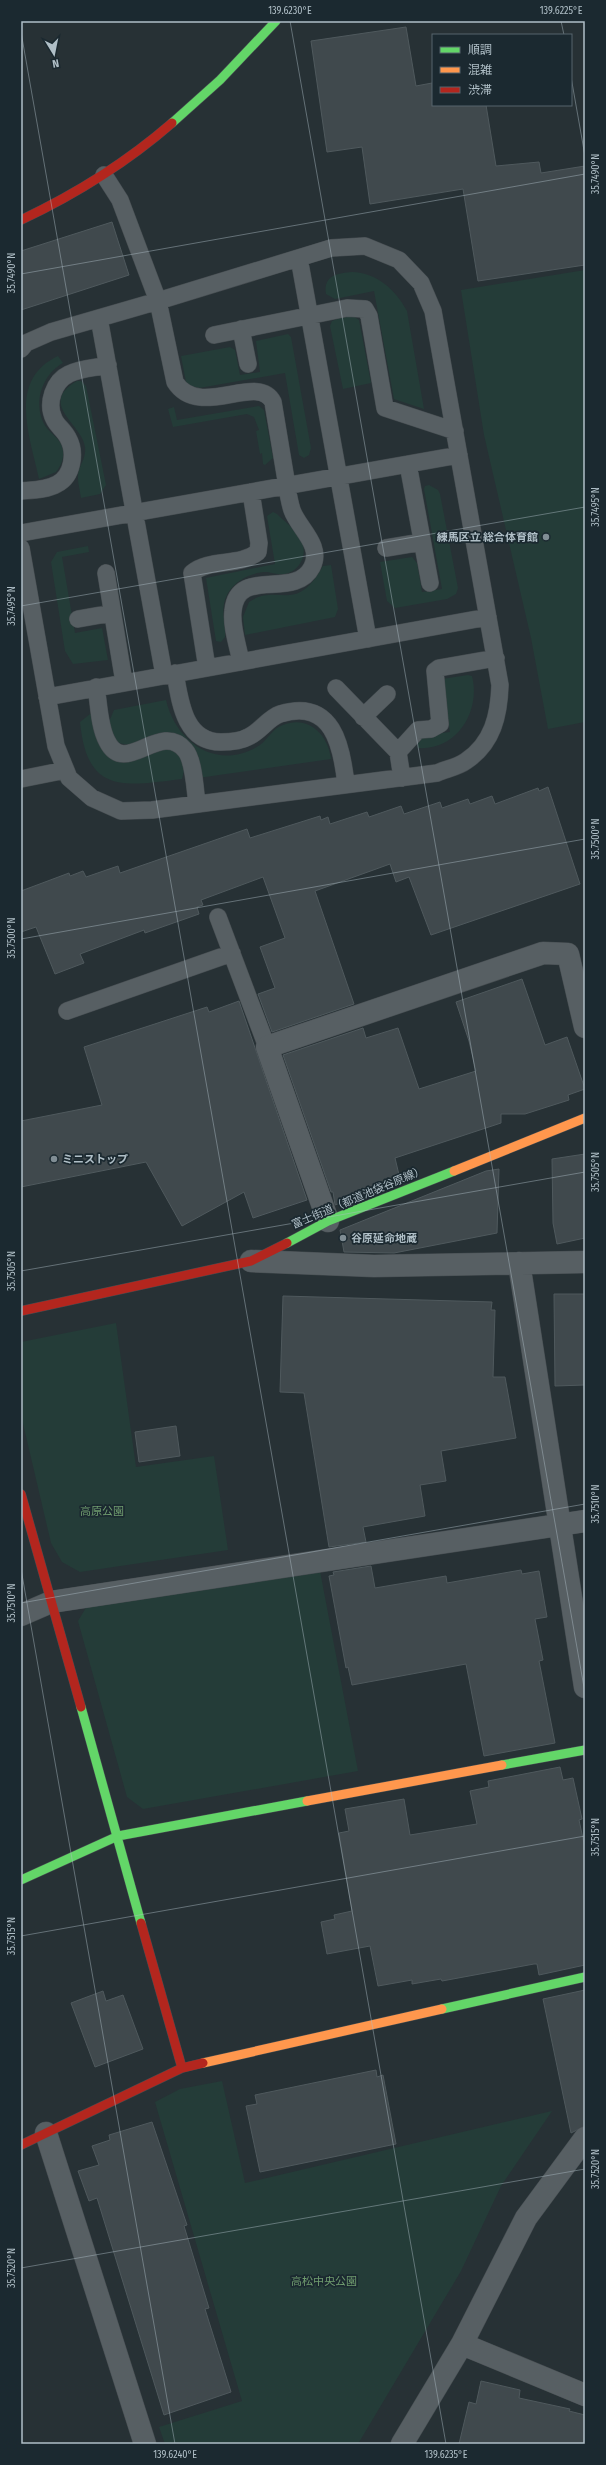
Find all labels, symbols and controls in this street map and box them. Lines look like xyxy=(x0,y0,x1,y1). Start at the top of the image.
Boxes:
text: 139.6230°E xyxy=(268,5,312,17)
text: 139.6225°E xyxy=(540,5,583,17)
north arrow xyxy=(34,34,74,74)
legend xyxy=(432,34,572,106)
text: 順調 xyxy=(468,43,492,57)
text: N xyxy=(51,56,60,70)
text: 混雑 xyxy=(468,63,492,77)
text: 渋滞 xyxy=(468,83,492,97)
text: 35.7490°N xyxy=(590,154,602,194)
text: 35.7490°N xyxy=(6,253,18,293)
text: 35.7495°N xyxy=(590,487,602,527)
place label: 練馬区立 総合体育館 xyxy=(437,531,538,544)
marker: 練馬区立 総合体育館 xyxy=(541,532,551,542)
text: 35.7495°N xyxy=(6,586,18,626)
text: 35.7500°N xyxy=(590,819,602,859)
text: 35.7500°N xyxy=(6,918,18,958)
text: 35.7505°N xyxy=(590,1152,602,1192)
place label: ミニストップ xyxy=(62,1153,128,1166)
marker: ミニストップ xyxy=(49,1154,59,1164)
street label: 富士街道（都道池袋谷原線） xyxy=(290,1164,427,1231)
place label: 谷原延命地蔵 xyxy=(351,1232,417,1245)
marker: 谷原延命地蔵 xyxy=(338,1233,348,1243)
text: 35.7505°N xyxy=(6,1251,18,1291)
text: 35.7510°N xyxy=(590,1484,602,1524)
park label: 高原公園 xyxy=(80,1505,124,1518)
text: 35.7510°N xyxy=(6,1583,18,1623)
text: 35.7515°N xyxy=(590,1818,602,1856)
text: 35.7515°N xyxy=(6,1917,18,1955)
text: 35.7520°N xyxy=(590,2149,602,2189)
text: 35.7520°N xyxy=(6,2248,18,2288)
park label: 高松中央公園 xyxy=(291,2275,357,2288)
text: 139.6240°E xyxy=(153,2449,197,2461)
text: 139.6235°E xyxy=(425,2449,468,2461)

